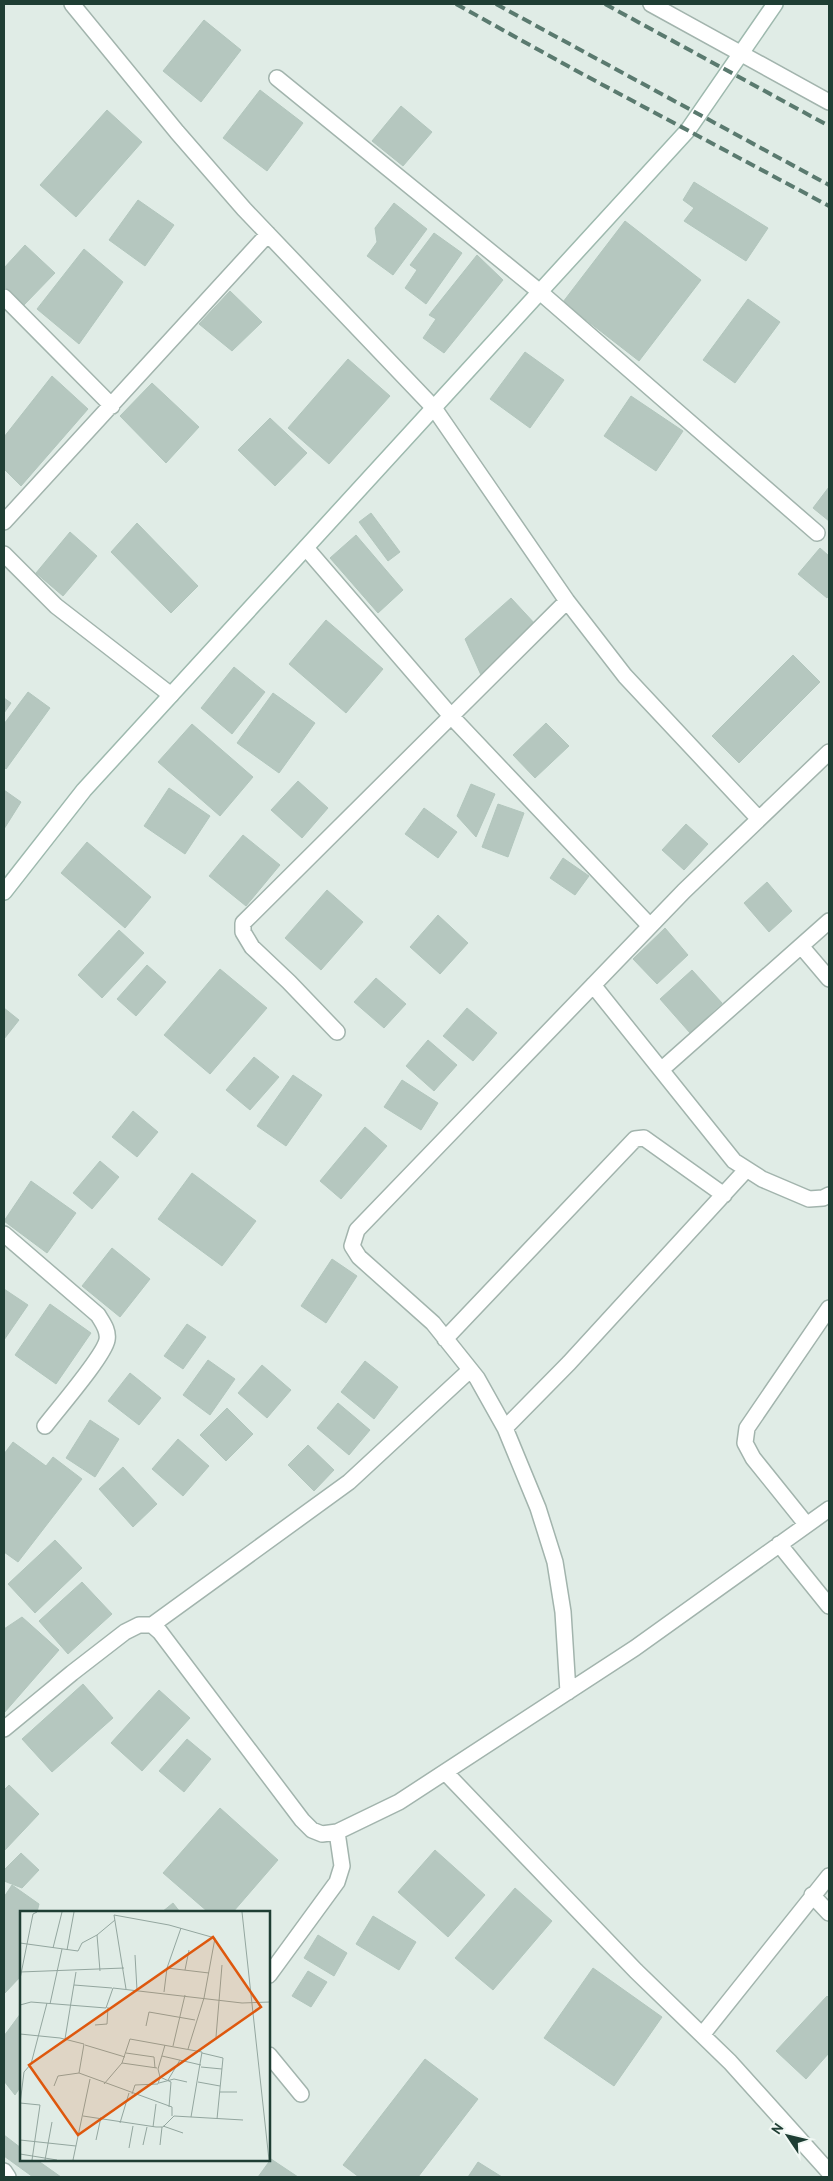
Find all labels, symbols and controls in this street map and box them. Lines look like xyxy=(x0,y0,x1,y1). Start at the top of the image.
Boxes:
inset map xyxy=(20,1911,270,2161)
north arrow xyxy=(763,2111,813,2161)
text: N xyxy=(767,2120,787,2137)

